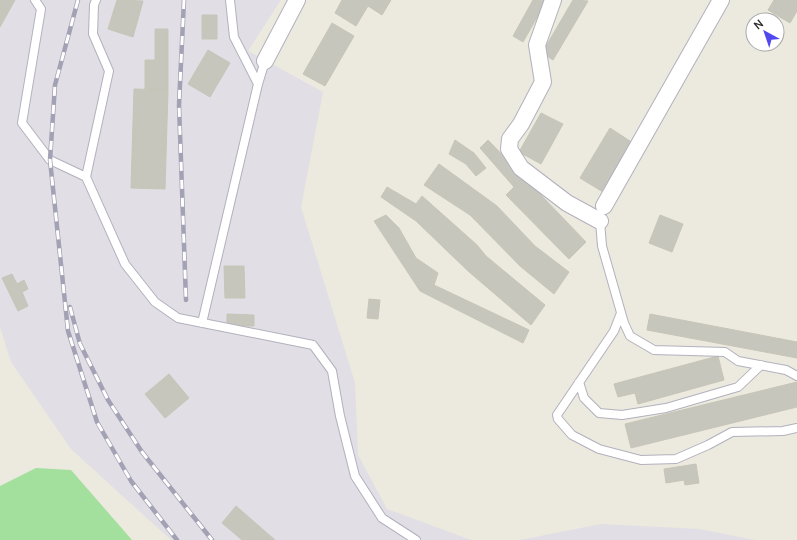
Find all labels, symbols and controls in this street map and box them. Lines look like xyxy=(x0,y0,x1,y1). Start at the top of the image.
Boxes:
north arrow xyxy=(745,12,785,52)
text: N xyxy=(750,16,766,32)

